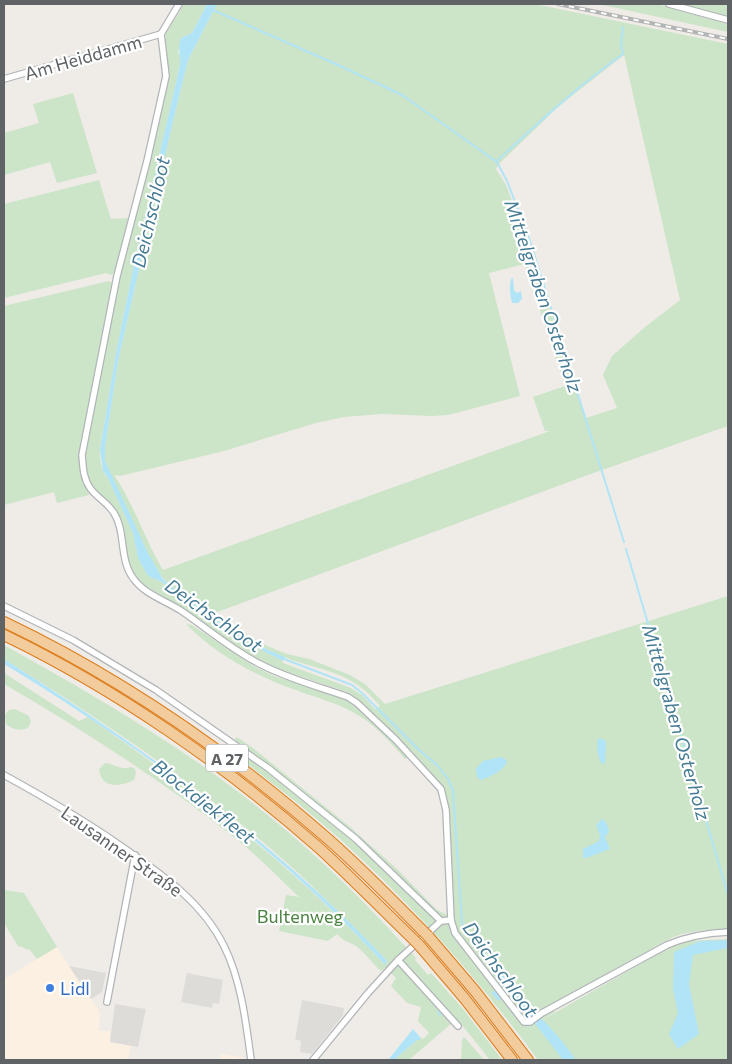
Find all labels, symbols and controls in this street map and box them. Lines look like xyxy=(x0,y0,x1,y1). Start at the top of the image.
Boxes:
street label: Am Heiddamm xyxy=(22,30,144,84)
water label: Deichschloot xyxy=(126,153,174,270)
water label: Mittelgraben Osterholz xyxy=(500,196,588,396)
water label: Deichschloot xyxy=(161,573,268,658)
water label: Mittelgraben Osterholz xyxy=(638,621,716,823)
road number: A 27 xyxy=(206,744,248,771)
water label: Blockdiekfleet xyxy=(148,754,261,849)
street label: Lausanner Straße xyxy=(57,801,187,901)
park label: Bultenweg xyxy=(257,905,343,927)
water label: Deichschloot xyxy=(458,916,544,1022)
place label: Lidl xyxy=(60,977,90,999)
marker: Lidl xyxy=(44,982,56,994)

